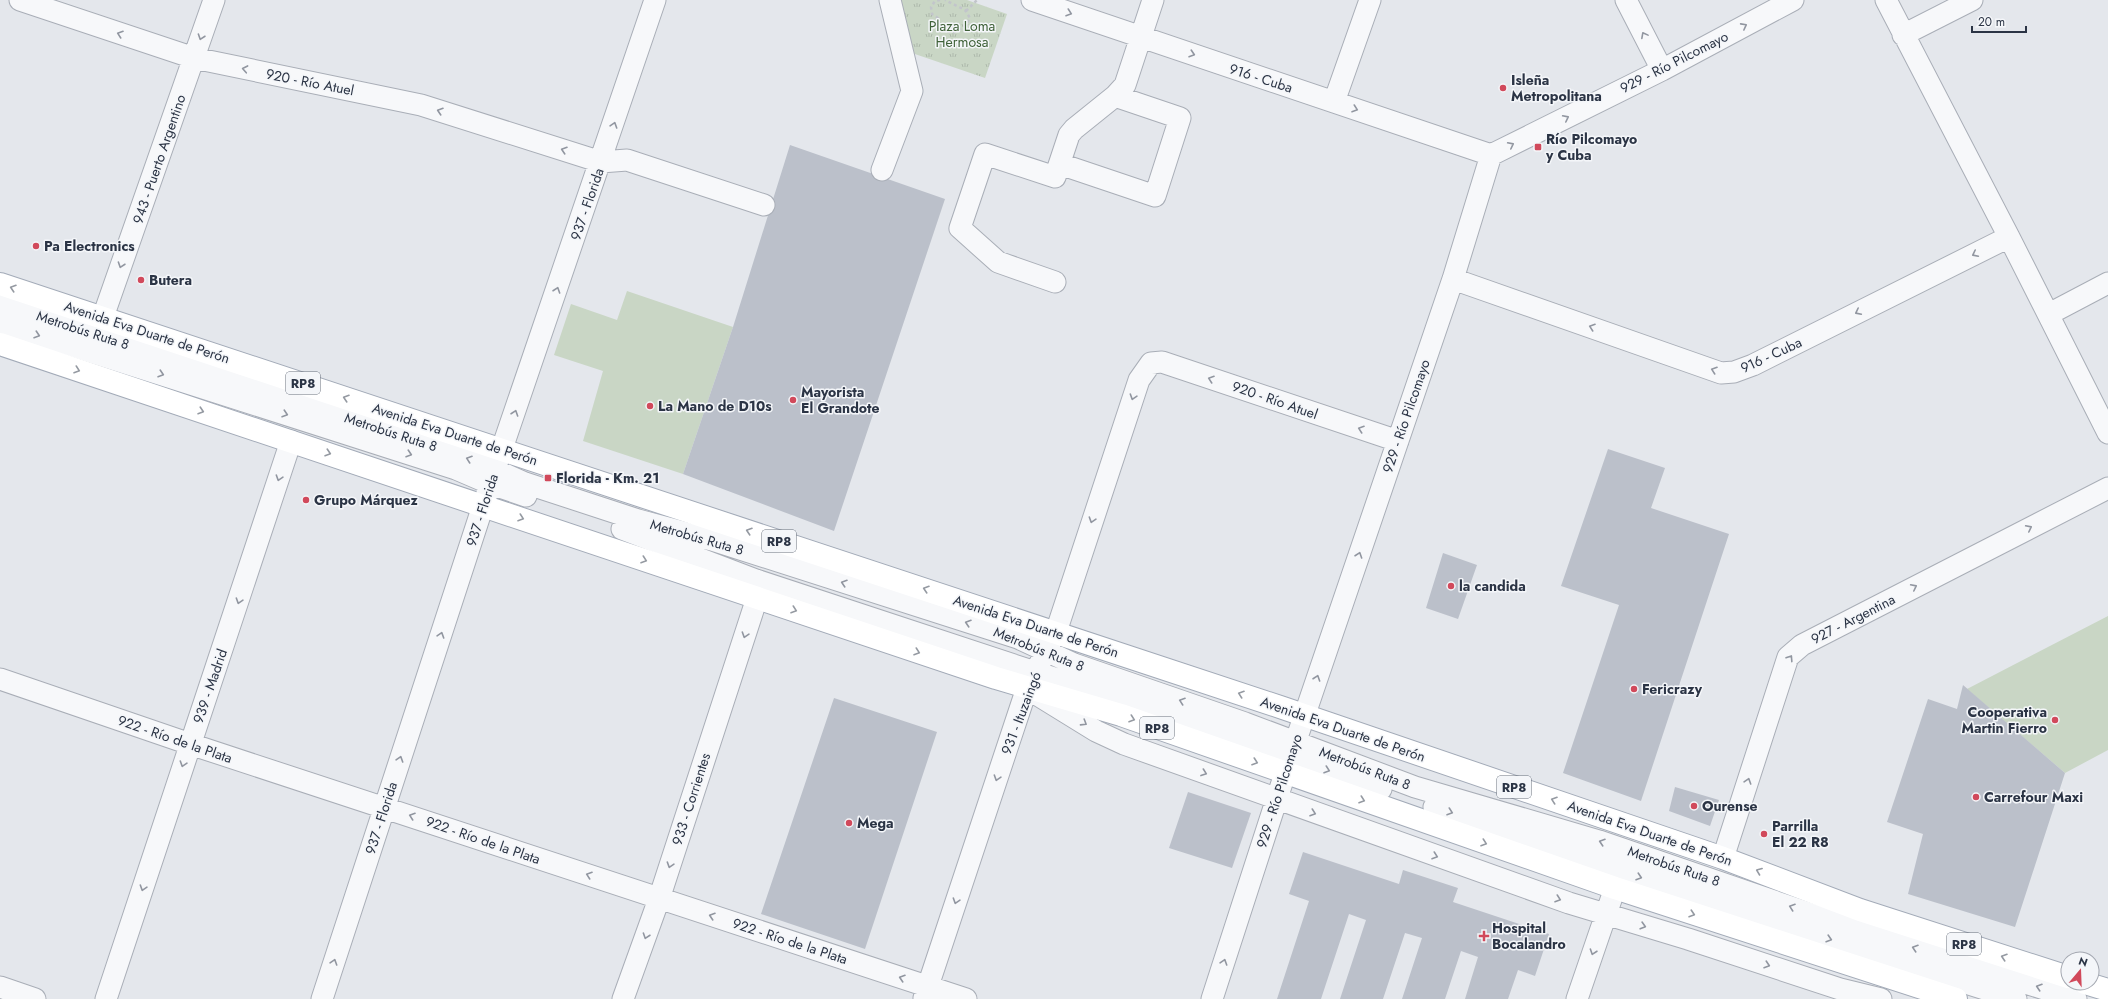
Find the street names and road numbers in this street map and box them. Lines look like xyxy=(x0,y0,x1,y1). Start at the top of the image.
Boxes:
street label: 929 - Río Pilcomayo xyxy=(1617,26,1732,98)
street label: 916 - Cuba xyxy=(1227,58,1295,98)
street label: 920 - Río Atuel xyxy=(264,64,356,100)
street label: 943 - Puerto Argentino xyxy=(127,91,191,226)
street label: 937 - Florida xyxy=(565,165,609,243)
street label: Avenida Eva Duarte de Perón xyxy=(62,296,232,368)
street label: Metrobús Ruta 8 xyxy=(34,306,132,354)
street label: 916 - Cuba xyxy=(1737,332,1805,378)
street label: 929 - Río Pilcomayo xyxy=(1377,356,1435,475)
road number: RP8 xyxy=(286,372,320,394)
street label: 920 - Río Atuel xyxy=(1229,376,1321,424)
street label: Avenida Eva Duarte de Perón xyxy=(370,398,540,470)
street label: Metrobús Ruta 8 xyxy=(342,408,440,456)
street label: 937 - Florida xyxy=(461,471,503,549)
street label: Metrobús Ruta 8 xyxy=(648,514,746,560)
road number: RP8 xyxy=(762,530,796,552)
street label: 927 - Argentina xyxy=(1807,589,1899,649)
street label: Avenida Eva Duarte de Perón xyxy=(951,590,1121,662)
street label: Metrobús Ruta 8 xyxy=(991,622,1087,676)
street label: 939 - Madrid xyxy=(188,646,232,726)
street label: 931 - Ituzaingó xyxy=(996,668,1046,757)
street label: Avenida Eva Duarte de Perón xyxy=(1258,691,1428,767)
street label: 922 - Río de la Plata xyxy=(115,710,235,768)
road number: RP8 xyxy=(1140,717,1174,739)
street label: 929 - Río Pilcomayo xyxy=(1251,731,1307,851)
street label: Metrobús Ruta 8 xyxy=(1316,741,1414,795)
street label: 933 - Corrientes xyxy=(667,750,715,848)
road number: RP8 xyxy=(1497,776,1531,798)
street label: 937 - Florida xyxy=(360,779,402,857)
street label: Avenida Eva Duarte de Perón xyxy=(1565,795,1735,871)
street label: 922 - Río de la Plata xyxy=(423,811,543,869)
street label: Metrobús Ruta 8 xyxy=(1625,841,1723,891)
street label: 922 - Río de la Plata xyxy=(730,913,850,969)
road number: RP8 xyxy=(1947,933,1981,955)

